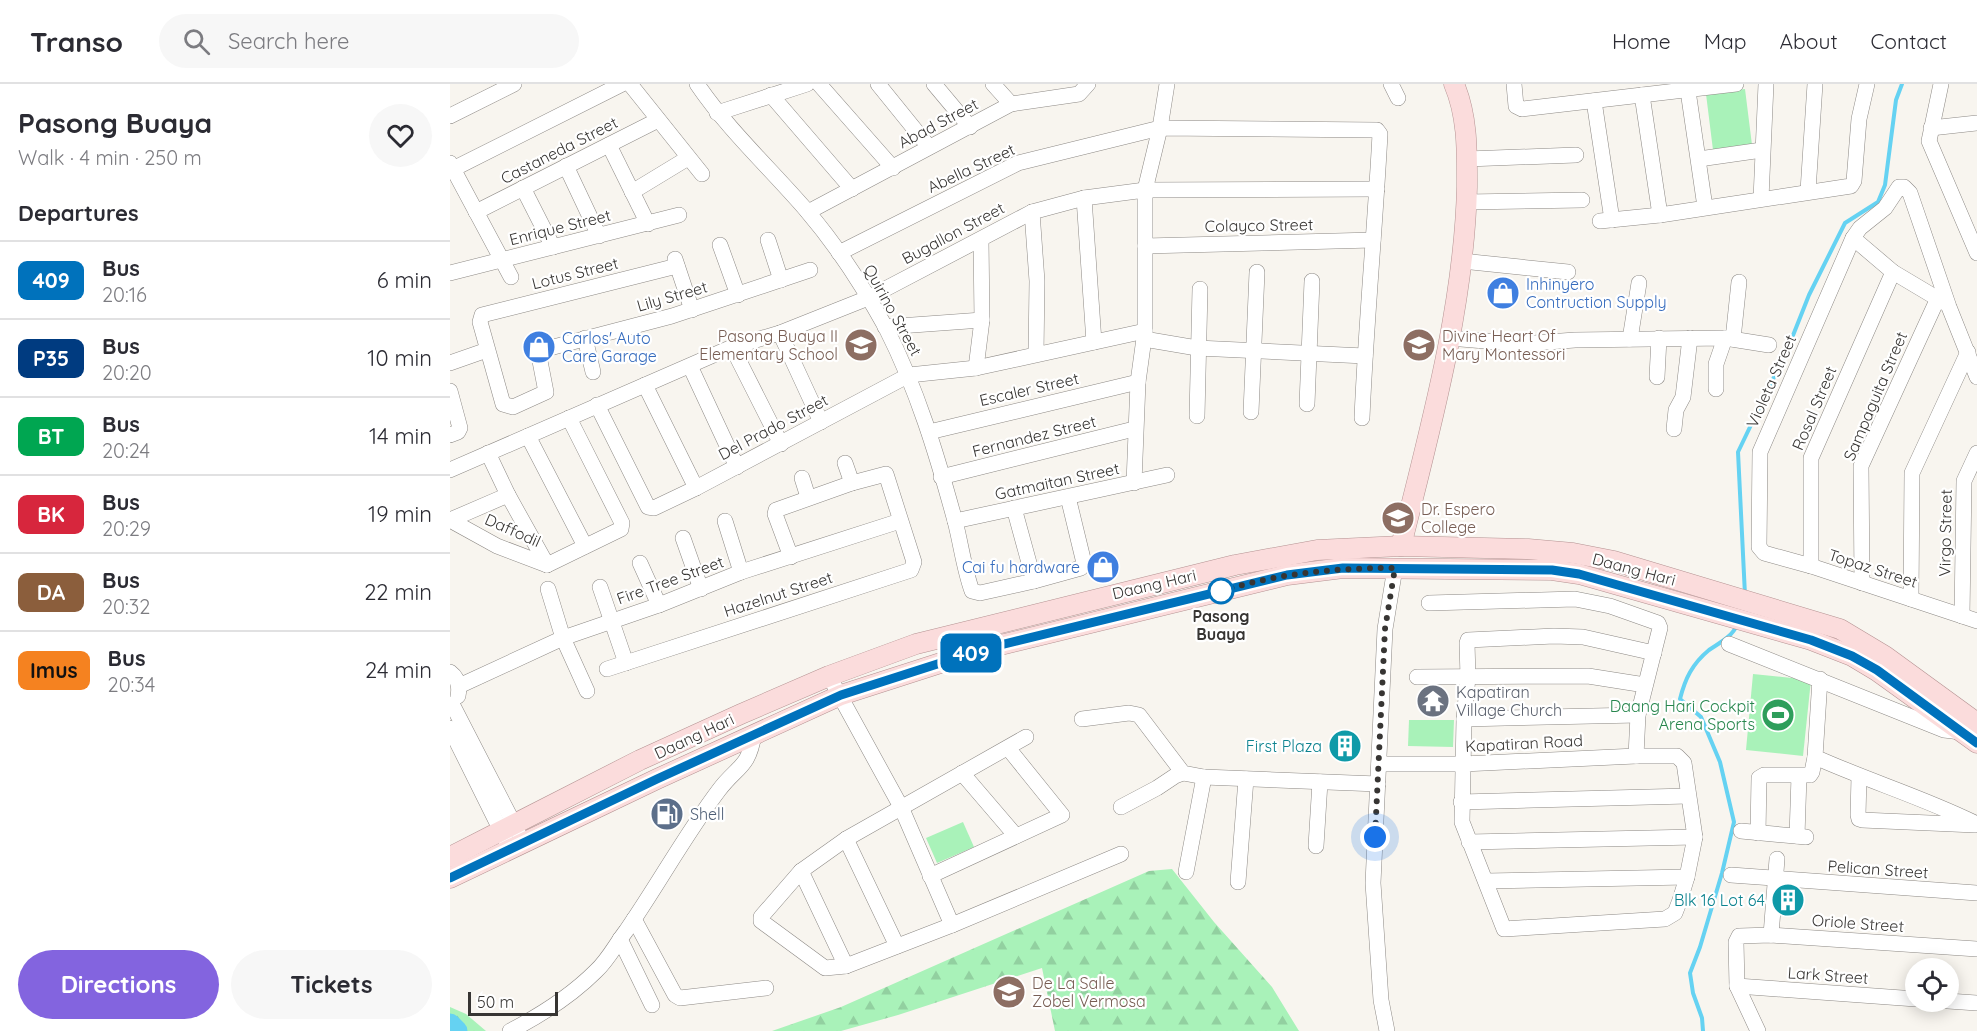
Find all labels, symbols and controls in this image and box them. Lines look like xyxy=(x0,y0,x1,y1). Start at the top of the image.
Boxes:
search box xyxy=(159,14,579,68)
text: Transo xyxy=(30,24,123,59)
icon: search xyxy=(180,25,213,58)
text: Search here xyxy=(228,27,349,55)
text: Home xyxy=(1612,28,1671,54)
text: Map xyxy=(1704,28,1747,54)
text: About xyxy=(1780,28,1838,54)
text: Contact xyxy=(1871,28,1947,54)
street label: Abad Street xyxy=(895,94,981,152)
button: heart xyxy=(369,104,432,167)
text: Pasong Buaya xyxy=(18,105,212,140)
street label: Castaneda Street xyxy=(497,112,621,188)
street label: Abella Street xyxy=(924,139,1018,197)
text: Walk · 4 min · 250 m xyxy=(18,145,202,170)
street label: Bugallon Street xyxy=(898,198,1008,268)
text: Departures xyxy=(18,199,139,227)
street label: Enrique Street xyxy=(507,205,613,249)
street label: Colayco Street xyxy=(1205,214,1313,236)
street label: Lotus Street xyxy=(530,253,620,293)
text: Bus xyxy=(102,254,140,282)
street label: Quirino Street xyxy=(860,261,926,359)
text: 6 min xyxy=(377,266,432,294)
text: 409 xyxy=(32,267,70,293)
place label: Inhinyero Contruction Supply xyxy=(1526,274,1666,312)
shop icon: Inhinyero Contruction Supply xyxy=(1485,275,1521,311)
street label: Lily Street xyxy=(634,276,710,316)
text: 20:16 xyxy=(102,282,147,307)
place label: Pasong Buaya II Elementary School xyxy=(699,326,838,364)
place label: Divine Heart Of Mary Montessori xyxy=(1442,326,1565,364)
school or university icon: Pasong Buaya II Elementary School xyxy=(843,327,879,363)
school or university icon: Divine Heart Of Mary Montessori xyxy=(1401,327,1437,363)
place label: Carlos' Auto Care Garage xyxy=(562,328,657,366)
street label: Sampaguita Street xyxy=(1839,328,1911,464)
shop icon: Carlos' Auto Care Garage xyxy=(521,329,557,365)
street label: Violeta Street xyxy=(1742,331,1800,431)
text: Bus xyxy=(102,332,140,360)
text: 10 min xyxy=(367,344,432,372)
text: P35 xyxy=(33,345,69,371)
text: 20:20 xyxy=(102,360,152,385)
street label: Rosal Street xyxy=(1787,363,1841,453)
street label: Escaler Street xyxy=(977,368,1081,410)
street label: Del Prado Street xyxy=(715,390,831,464)
text: Bus xyxy=(102,410,140,438)
street label: Fernandez Street xyxy=(970,411,1098,461)
text: 14 min xyxy=(369,422,432,450)
text: BT xyxy=(38,423,64,449)
text: 20:24 xyxy=(102,438,150,463)
street label: Gatmaitan Street xyxy=(993,458,1121,504)
text: Bus xyxy=(102,488,140,516)
street label: Virgo Street xyxy=(1934,489,1956,577)
place label: Dr. Espero College xyxy=(1421,499,1495,537)
text: 19 min xyxy=(368,500,432,528)
school or university icon: Dr. Espero College xyxy=(1380,500,1416,536)
text: BK xyxy=(37,501,65,527)
street label: Daffodil xyxy=(482,509,544,551)
text: 20:29 xyxy=(102,516,151,541)
street label: Topaz Street xyxy=(1826,544,1920,592)
street label: Daang Hari xyxy=(1590,548,1678,590)
shop icon: Cai fu hardware xyxy=(1085,549,1121,585)
street label: Fire Tree Street xyxy=(614,551,726,609)
place label: Cai fu hardware xyxy=(962,557,1080,577)
street label: Daang Hari xyxy=(1110,565,1198,603)
text: Bus xyxy=(102,566,140,594)
street label: Hazelnut Street xyxy=(721,567,835,621)
text: 22 min xyxy=(364,578,432,606)
marker: Pasong Buaya xyxy=(1208,578,1234,604)
text: DA xyxy=(37,579,65,605)
text: 20:32 xyxy=(102,594,150,619)
place label: Pasong Buaya xyxy=(1192,606,1250,644)
line badge: 409 xyxy=(936,634,1006,672)
text: 409 xyxy=(952,640,990,666)
text: Bus xyxy=(108,644,146,672)
text: 24 min xyxy=(365,656,432,684)
text: Imus xyxy=(30,657,78,683)
text: 20:34 xyxy=(108,672,155,697)
place label: Kapatiran Village Church xyxy=(1456,682,1562,720)
temple icon: Kapatiran Village Church xyxy=(1415,683,1451,719)
place label: Daang Hari Cockpit Arena Sports xyxy=(1610,696,1755,734)
sports icon: Daang Hari Cockpit Arena Sports xyxy=(1760,697,1796,733)
street label: Daang Hari xyxy=(651,709,737,763)
building icon: First Plaza xyxy=(1327,728,1363,764)
street label: Kapatiran Road xyxy=(1465,730,1583,756)
place label: First Plaza xyxy=(1246,736,1322,756)
fuel station icon: Shell xyxy=(649,796,685,832)
place label: Shell xyxy=(690,804,724,824)
your location xyxy=(1360,822,1390,852)
street label: Pelican Street xyxy=(1827,856,1929,882)
building icon: Blk 16 Lot 64 xyxy=(1770,882,1806,918)
place label: Blk 16 Lot 64 xyxy=(1674,890,1765,910)
street label: Oriole Street xyxy=(1811,910,1905,936)
button: Directions xyxy=(18,950,219,1019)
button: Tickets xyxy=(231,950,432,1019)
map controls xyxy=(1905,958,1959,1012)
button: locate xyxy=(1905,958,1959,1012)
street label: Lark Street xyxy=(1787,962,1869,988)
place label: De La Salle Zobel Vermosa xyxy=(1032,973,1146,1011)
school or university icon: De La Salle Zobel Vermosa xyxy=(991,974,1027,1010)
scale bar xyxy=(468,989,558,1016)
text: 50 m xyxy=(477,992,514,1012)

